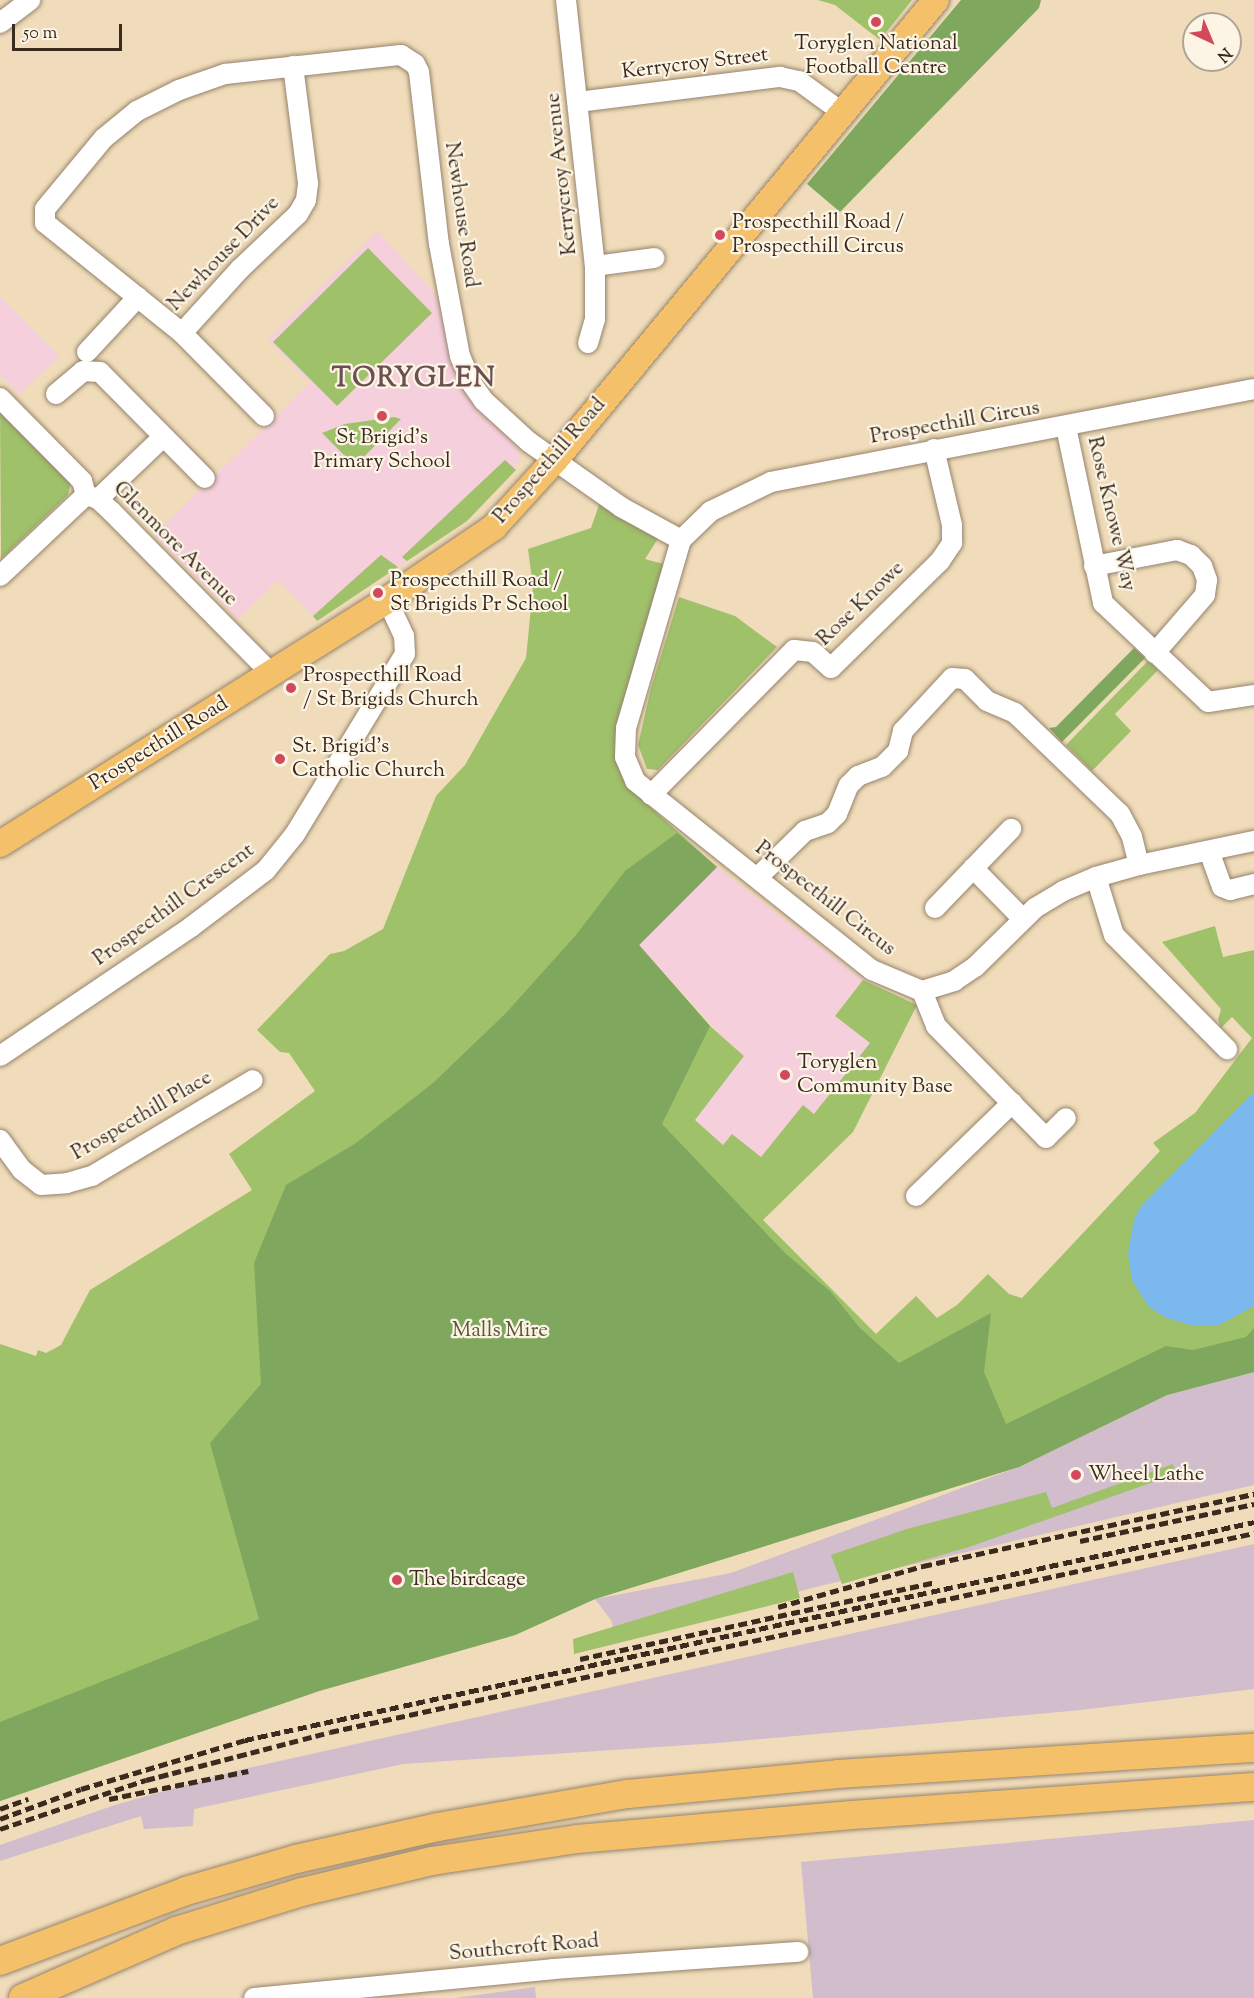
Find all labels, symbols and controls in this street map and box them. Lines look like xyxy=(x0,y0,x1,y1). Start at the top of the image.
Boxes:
scale bar xyxy=(15,12,124,50)
north arrow xyxy=(1182,12,1242,72)
marker: Toryglen National Football Centre xyxy=(869,15,883,29)
text: 50 m xyxy=(23,21,57,47)
place label: Toryglen National Football Centre xyxy=(794,31,958,81)
text: N xyxy=(1211,41,1236,67)
street label: Kerrycroy Street xyxy=(620,43,770,85)
street label: Kerrycroy Avenue xyxy=(541,92,583,256)
street label: Newhouse Road xyxy=(438,140,484,290)
street label: Newhouse Drive xyxy=(163,191,285,317)
place label: Prospecthill Road / Prospecthill Circus xyxy=(732,210,904,260)
marker: Prospecthill Road / Prospecthill Circus xyxy=(713,228,727,242)
district label: TORYGLEN xyxy=(332,364,496,396)
street label: Prospecthill Road xyxy=(488,393,612,529)
street label: Prospecthill Circus xyxy=(868,396,1042,450)
marker: St Brigid's Primary School xyxy=(375,409,389,423)
place label: St Brigid's Primary School xyxy=(313,425,451,475)
street label: Rose Knowe Way xyxy=(1081,434,1141,594)
street label: Glenmore Avenue xyxy=(107,476,243,612)
street label: Rose Knowe xyxy=(812,556,910,652)
place label: Prospecthill Road / St Brigids Pr School xyxy=(390,568,568,618)
marker: Prospecthill Road / St Brigids Pr School xyxy=(371,586,385,600)
place label: Prospecthill Road / St Brigids Church xyxy=(303,663,479,713)
marker: Prospecthill Road / St Brigids Church xyxy=(284,681,298,695)
street label: Prospecthill Road xyxy=(85,691,233,797)
place label: St. Brigid's Catholic Church xyxy=(292,734,445,784)
marker: St. Brigid's Catholic Church xyxy=(273,752,287,766)
street label: Prospecthill Circus xyxy=(750,836,900,962)
street label: Prospecthill Crescent xyxy=(89,838,259,972)
place label: Toryglen Community Base xyxy=(797,1050,953,1100)
street label: Prospecthill Place xyxy=(67,1066,217,1166)
marker: Toryglen Community Base xyxy=(778,1068,792,1082)
park label: Malls Mire xyxy=(452,1318,548,1344)
place label: Wheel Lathe xyxy=(1088,1462,1204,1488)
marker: Wheel Lathe xyxy=(1069,1468,1083,1482)
place label: The birdcage xyxy=(409,1567,526,1593)
marker: The birdcage xyxy=(390,1573,404,1587)
street label: Southcroft Road xyxy=(448,1929,600,1967)

